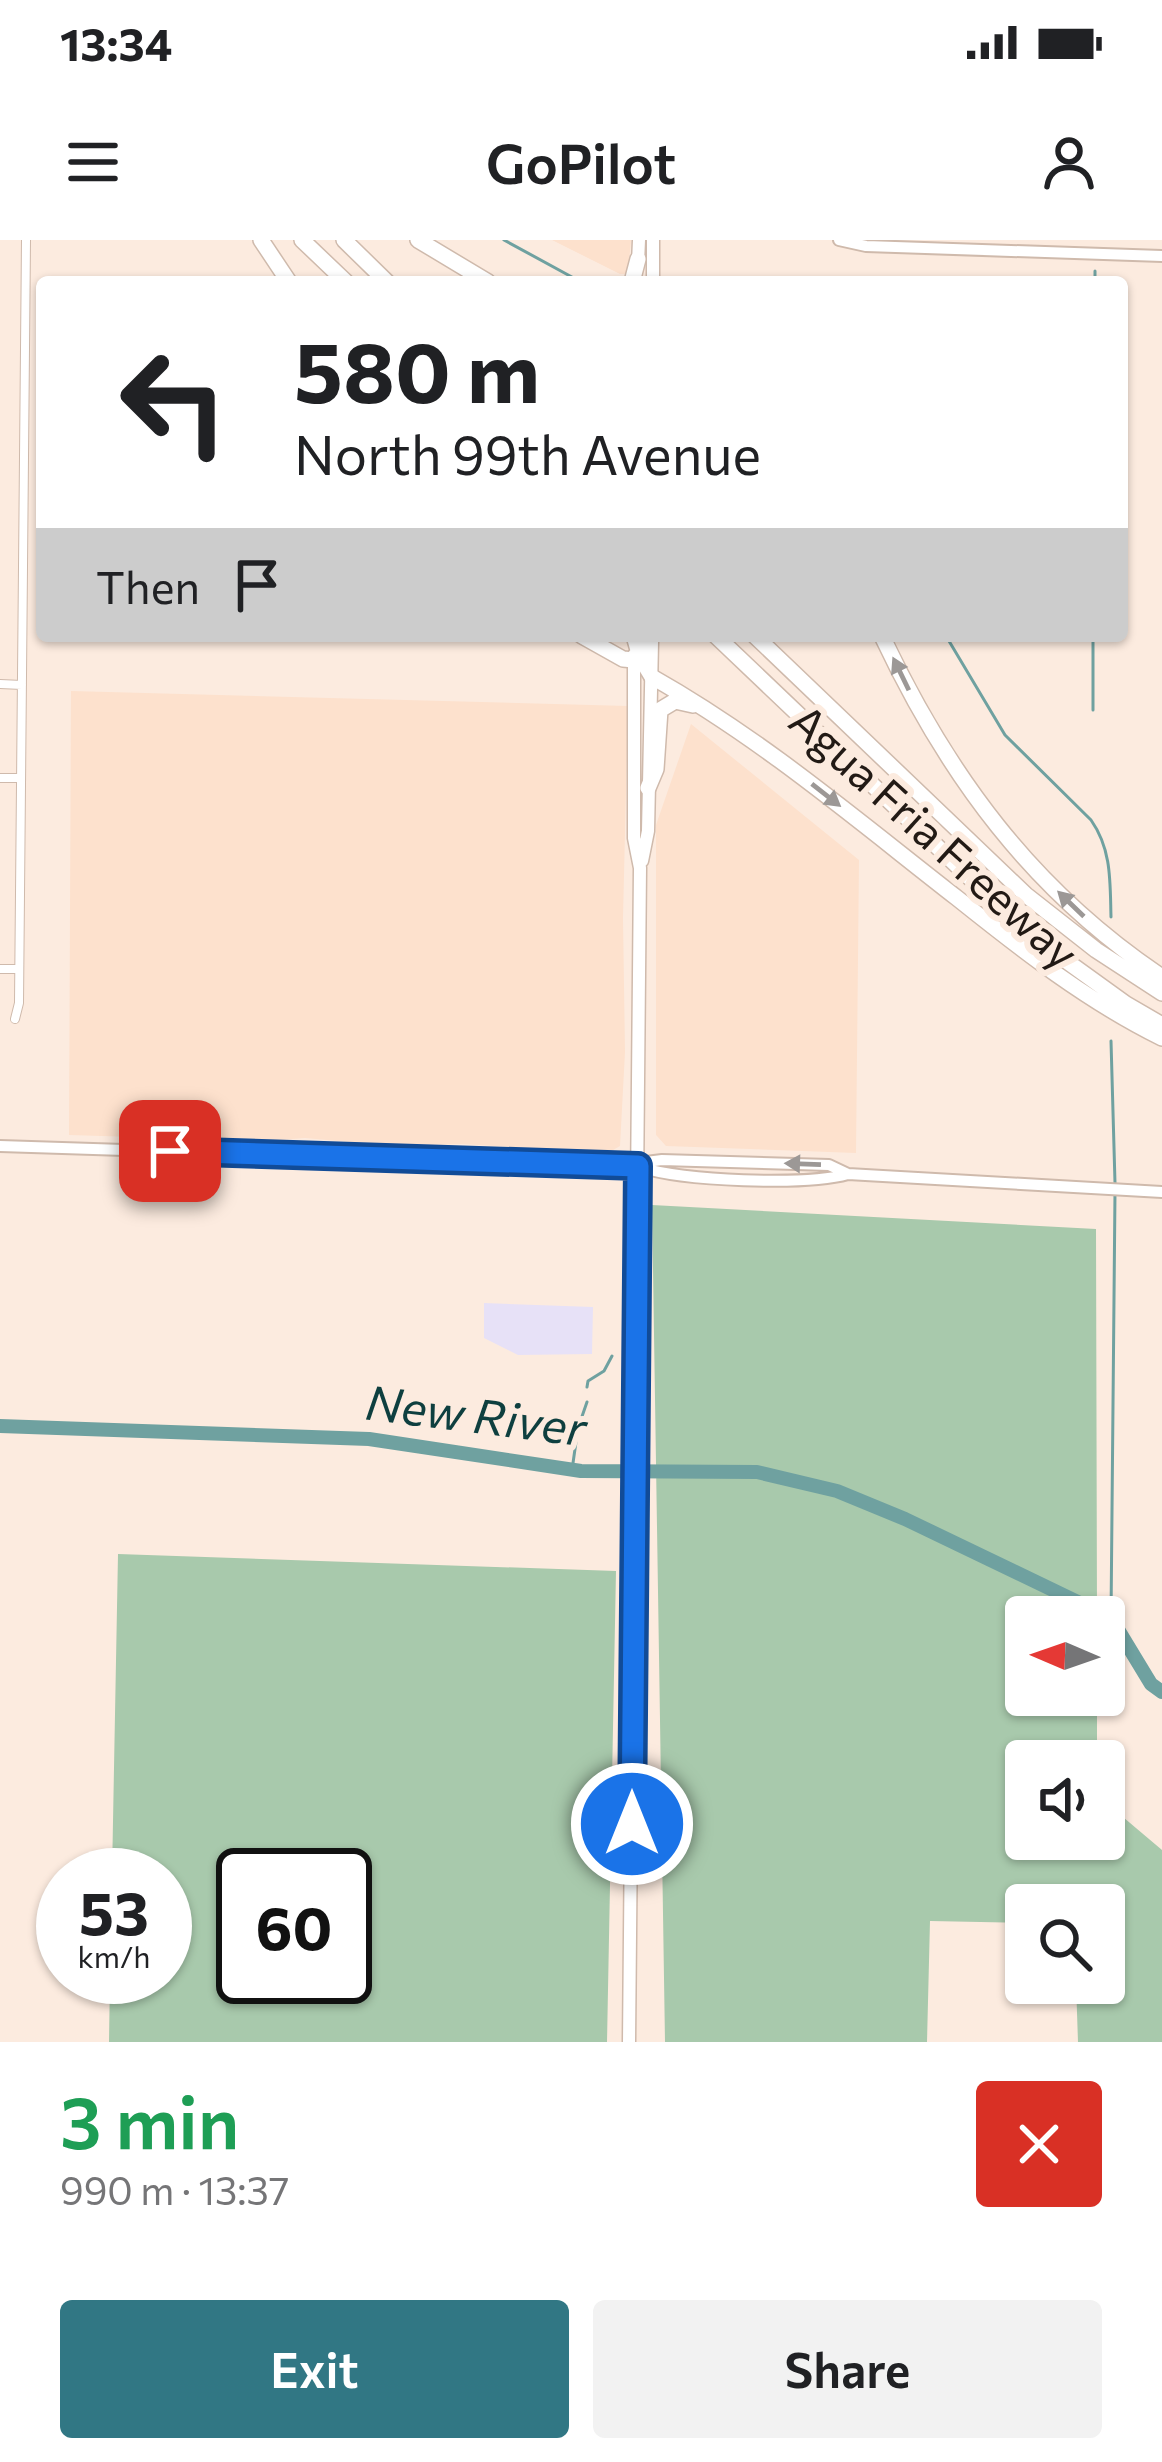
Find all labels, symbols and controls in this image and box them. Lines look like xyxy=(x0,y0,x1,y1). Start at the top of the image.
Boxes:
text: 13:34 xyxy=(60,15,172,70)
icon: menu xyxy=(60,129,126,195)
text: GoPilot xyxy=(486,129,676,195)
icon: person xyxy=(1036,129,1102,195)
text: 580 m xyxy=(294,318,540,420)
icon: left xyxy=(96,324,252,480)
text: North 99th Avenue xyxy=(294,420,761,486)
icon: arrive xyxy=(224,552,290,618)
text: Then xyxy=(96,558,200,613)
one-way arrow xyxy=(891,656,911,691)
street label: Agua Fria Freeway xyxy=(780,691,1091,979)
one-way arrow xyxy=(810,782,841,807)
one-way arrow xyxy=(1057,890,1085,918)
pin xyxy=(119,1100,221,1202)
icon: arrive xyxy=(137,1118,203,1184)
one-way arrow xyxy=(783,1154,821,1173)
water label: New River xyxy=(363,1371,592,1457)
north arrow xyxy=(1005,1596,1125,1716)
map controls xyxy=(1005,1596,1125,2004)
button: sound xyxy=(1005,1740,1125,1860)
position arrow xyxy=(569,1761,695,1887)
speed limit sign: 60 xyxy=(216,1848,372,2004)
text: 53 xyxy=(79,1874,149,1947)
button: search xyxy=(1005,1884,1125,2004)
text: km/h xyxy=(78,1937,150,1974)
text: 3 min xyxy=(60,2076,239,2164)
button: close xyxy=(976,2081,1102,2207)
text: 990 m · 13:37 xyxy=(60,2165,289,2213)
button: Exit xyxy=(60,2300,569,2438)
button: Share xyxy=(593,2300,1102,2438)

